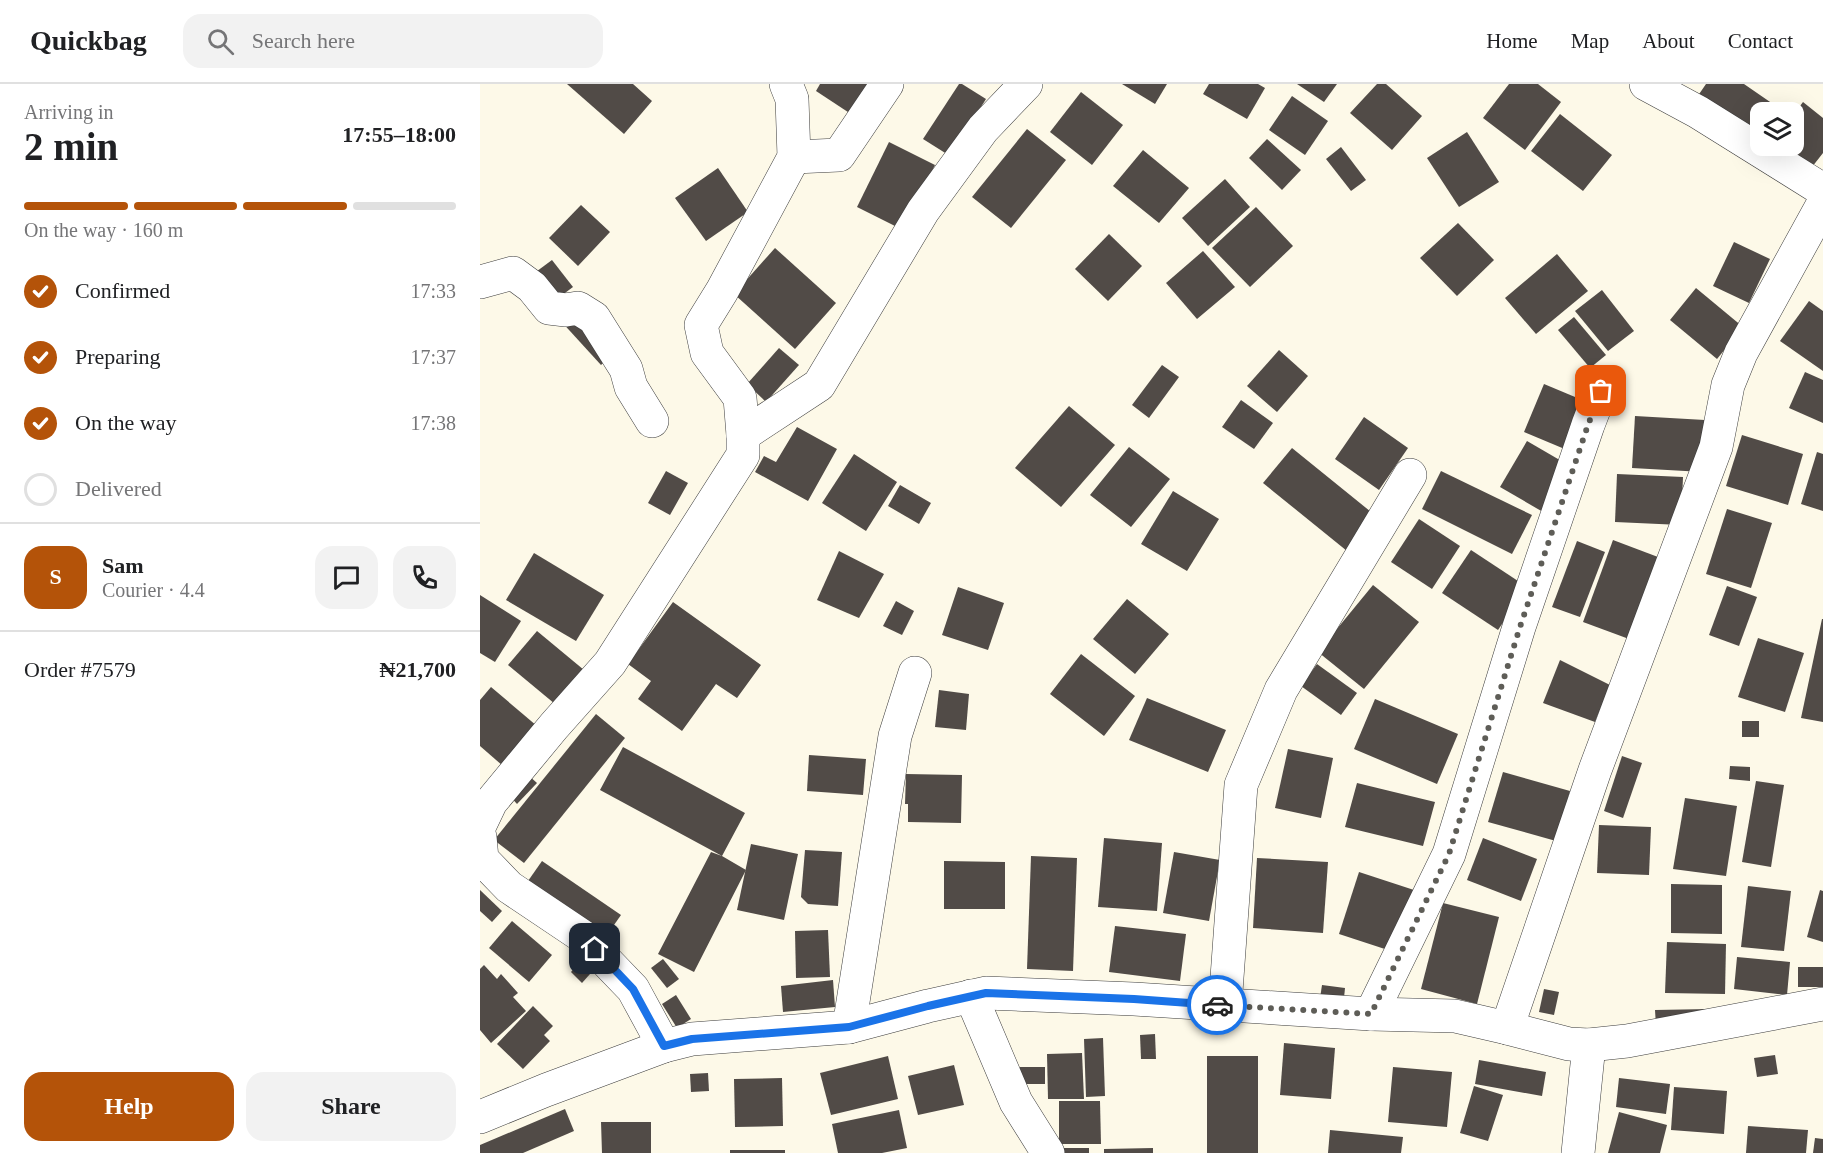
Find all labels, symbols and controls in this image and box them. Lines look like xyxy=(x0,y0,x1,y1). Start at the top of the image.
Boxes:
search box xyxy=(183,14,603,68)
text: Quickbag xyxy=(30,25,147,56)
icon: search xyxy=(204,25,237,58)
text: Search here xyxy=(252,28,355,53)
text: Home xyxy=(1486,29,1538,53)
text: Map xyxy=(1571,29,1609,53)
text: About xyxy=(1642,29,1695,53)
text: Contact xyxy=(1728,29,1793,53)
text: Arriving in xyxy=(24,101,113,123)
map controls xyxy=(1750,102,1804,156)
button: layers xyxy=(1750,102,1804,156)
text: 17:55–18:00 xyxy=(342,122,456,147)
text: 2 min xyxy=(24,125,118,168)
text: On the way · 160 m xyxy=(24,219,183,241)
icon: check xyxy=(24,275,57,308)
text: Confirmed xyxy=(75,278,170,303)
text: 17:33 xyxy=(410,280,456,302)
icon: check xyxy=(24,341,57,374)
text: Preparing xyxy=(75,344,161,369)
text: 17:37 xyxy=(410,346,456,368)
pin xyxy=(1575,365,1626,416)
icon: bag xyxy=(1584,374,1617,407)
icon: check xyxy=(24,407,57,440)
text: On the way xyxy=(75,410,176,435)
text: 17:38 xyxy=(410,412,456,434)
text: Delivered xyxy=(75,476,162,501)
button: chat xyxy=(315,546,378,609)
button: phone xyxy=(393,546,456,609)
text: Sam xyxy=(102,553,144,578)
text: S xyxy=(49,564,62,589)
text: Courier · 4.4 xyxy=(102,579,205,601)
text: Order #7579 xyxy=(24,657,136,682)
text: ₦21,700 xyxy=(380,657,456,682)
pin xyxy=(569,923,620,974)
icon: home xyxy=(578,932,611,965)
courier xyxy=(1187,975,1247,1035)
icon: car xyxy=(1201,989,1234,1022)
button: Help xyxy=(24,1072,234,1141)
button: Share xyxy=(246,1072,456,1141)

